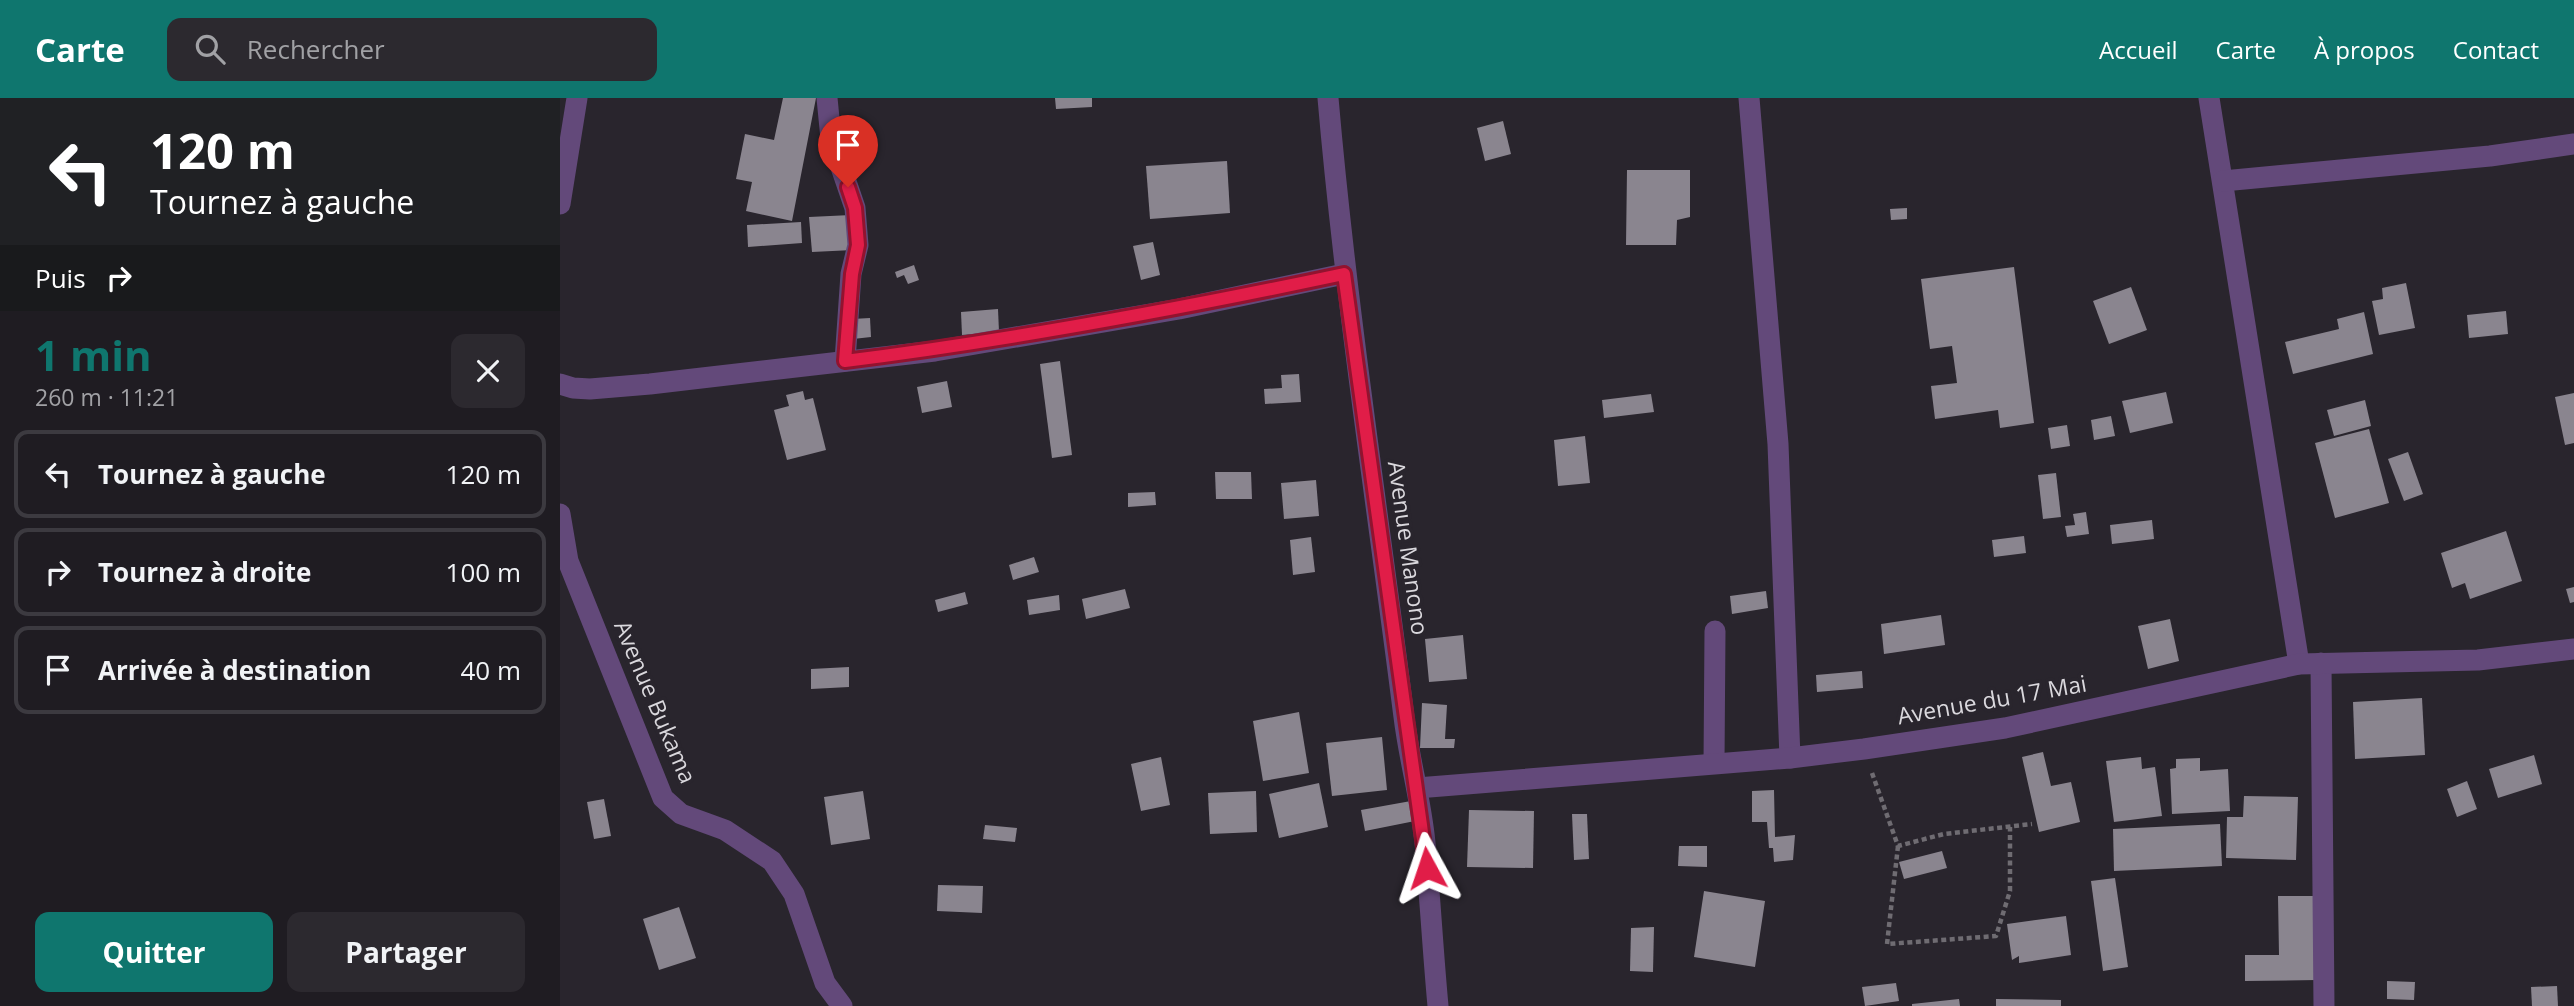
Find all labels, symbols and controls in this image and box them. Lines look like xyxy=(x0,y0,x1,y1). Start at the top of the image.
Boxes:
search box xyxy=(167,18,657,81)
text: Carte xyxy=(35,27,125,72)
icon: search xyxy=(191,30,229,68)
text: Rechercher xyxy=(247,31,385,67)
text: Accueil xyxy=(2099,33,2178,66)
text: Carte xyxy=(2216,33,2276,66)
text: À propos xyxy=(2314,33,2415,66)
text: Contact xyxy=(2453,33,2539,66)
pin xyxy=(818,115,878,187)
text: 120 m xyxy=(150,117,295,183)
icon: left xyxy=(35,126,126,217)
icon: arrive xyxy=(829,126,867,164)
text: Tournez à gauche xyxy=(150,180,414,223)
icon: right xyxy=(100,259,138,297)
text: Puis xyxy=(35,260,86,296)
text: 1 min xyxy=(35,326,152,383)
button: close xyxy=(451,334,525,408)
text: 260 m · 11:21 xyxy=(35,381,178,413)
icon: left xyxy=(39,455,77,493)
text: Tournez à gauche xyxy=(98,456,326,492)
text: 120 m xyxy=(446,456,521,492)
street label: Avenue Manono xyxy=(1381,459,1437,637)
icon: right xyxy=(39,553,77,591)
text: Tournez à droite xyxy=(98,554,311,590)
text: 100 m xyxy=(446,554,521,590)
street label: Avenue Bukama xyxy=(607,615,705,788)
icon: arrive xyxy=(39,651,77,689)
text: Arrivée à destination xyxy=(98,652,371,688)
text: 40 m xyxy=(460,652,521,688)
street label: Avenue du 17 Mai xyxy=(1895,667,2089,731)
position arrow xyxy=(1390,831,1464,905)
button: Quitter xyxy=(35,912,273,992)
button: Partager xyxy=(287,912,525,992)

